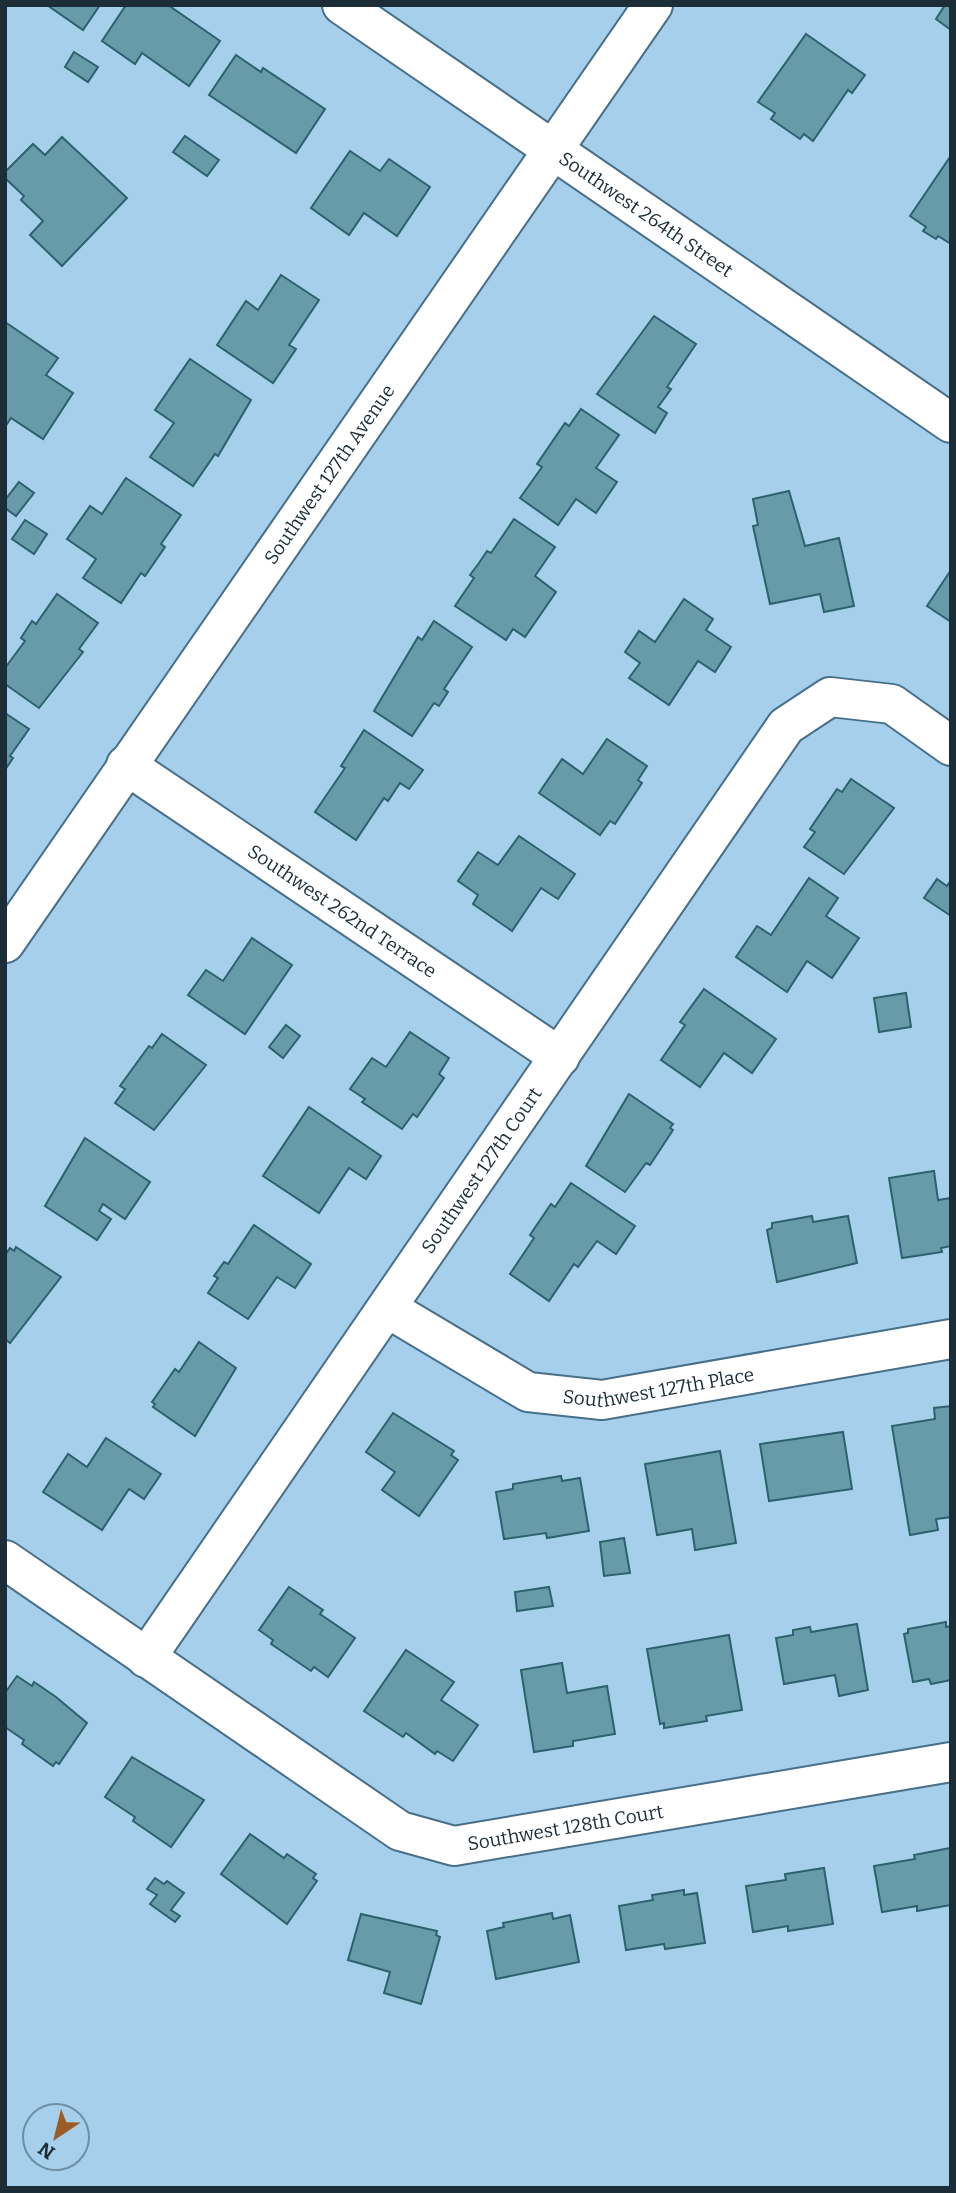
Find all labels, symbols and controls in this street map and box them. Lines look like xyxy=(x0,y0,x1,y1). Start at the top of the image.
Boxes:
street label: Southwest 264th Street xyxy=(555,147,737,282)
street label: Southwest 127th Avenue xyxy=(259,380,400,569)
street label: Southwest 262nd Terrace xyxy=(244,839,441,983)
street label: Southwest 127th Court xyxy=(416,1083,547,1258)
street label: Southwest 127th Place xyxy=(562,1363,756,1412)
street label: Southwest 128th Court xyxy=(466,1800,665,1856)
north arrow xyxy=(21,2102,91,2172)
text: N xyxy=(34,2137,59,2164)

